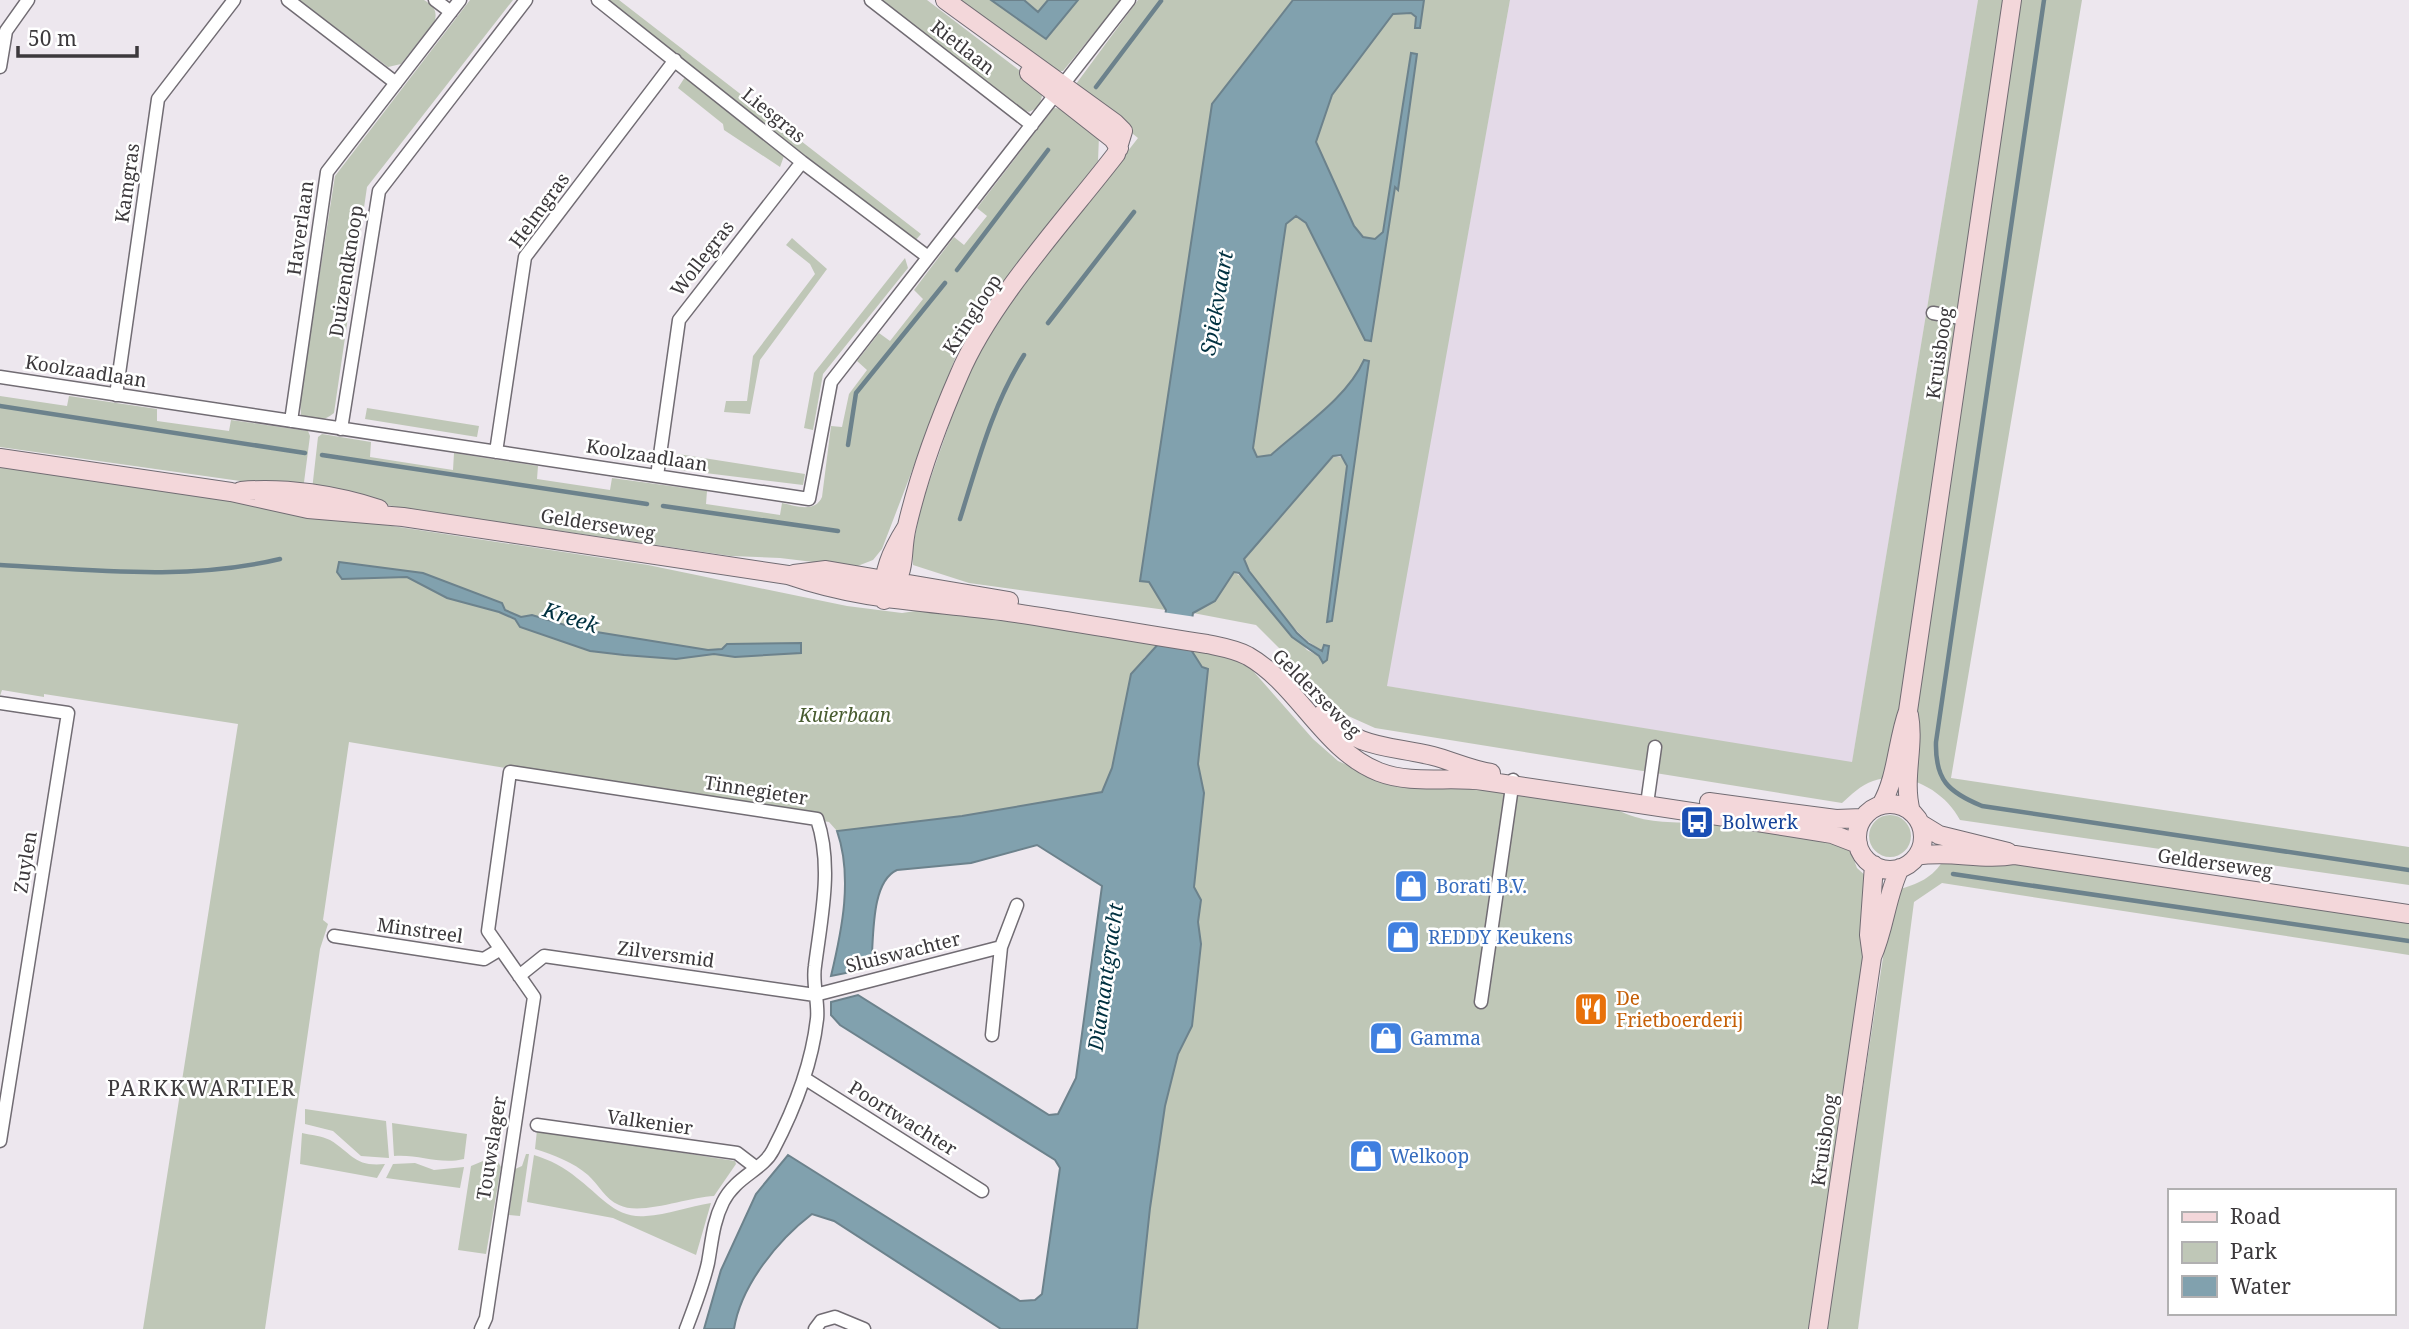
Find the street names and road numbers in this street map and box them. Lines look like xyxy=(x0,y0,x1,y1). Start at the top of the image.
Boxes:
street label: Rietlaan xyxy=(925,14,1001,80)
street label: Liesgras xyxy=(737,81,811,149)
street label: Kamgras xyxy=(109,142,145,224)
street label: Helmgras xyxy=(503,167,575,253)
street label: Haverlaan xyxy=(280,179,320,277)
street label: Duizendknoop xyxy=(323,203,369,339)
street label: Wollegras xyxy=(664,215,740,301)
street label: Kringloop xyxy=(937,269,1007,359)
street label: Kruisboog xyxy=(1920,305,1958,401)
street label: Koolzaadlaan xyxy=(23,349,149,393)
street label: Koolzaadlaan xyxy=(584,433,710,477)
street label: Gelderseweg xyxy=(539,502,657,546)
street label: Gelderseweg xyxy=(1267,643,1367,743)
street label: Tinnegieter xyxy=(702,769,810,811)
street label: Zuylen xyxy=(7,829,43,895)
street label: Gelderseweg xyxy=(2156,842,2274,884)
street label: Minstreel xyxy=(375,911,465,949)
street label: Sluiswachter xyxy=(843,925,963,979)
street label: Zilversmid xyxy=(616,934,716,974)
street label: Poortwachter xyxy=(844,1074,962,1162)
street label: Kruisboog xyxy=(1805,1092,1843,1188)
street label: Touwslager xyxy=(470,1094,512,1202)
street label: Valkenier xyxy=(605,1103,695,1141)

